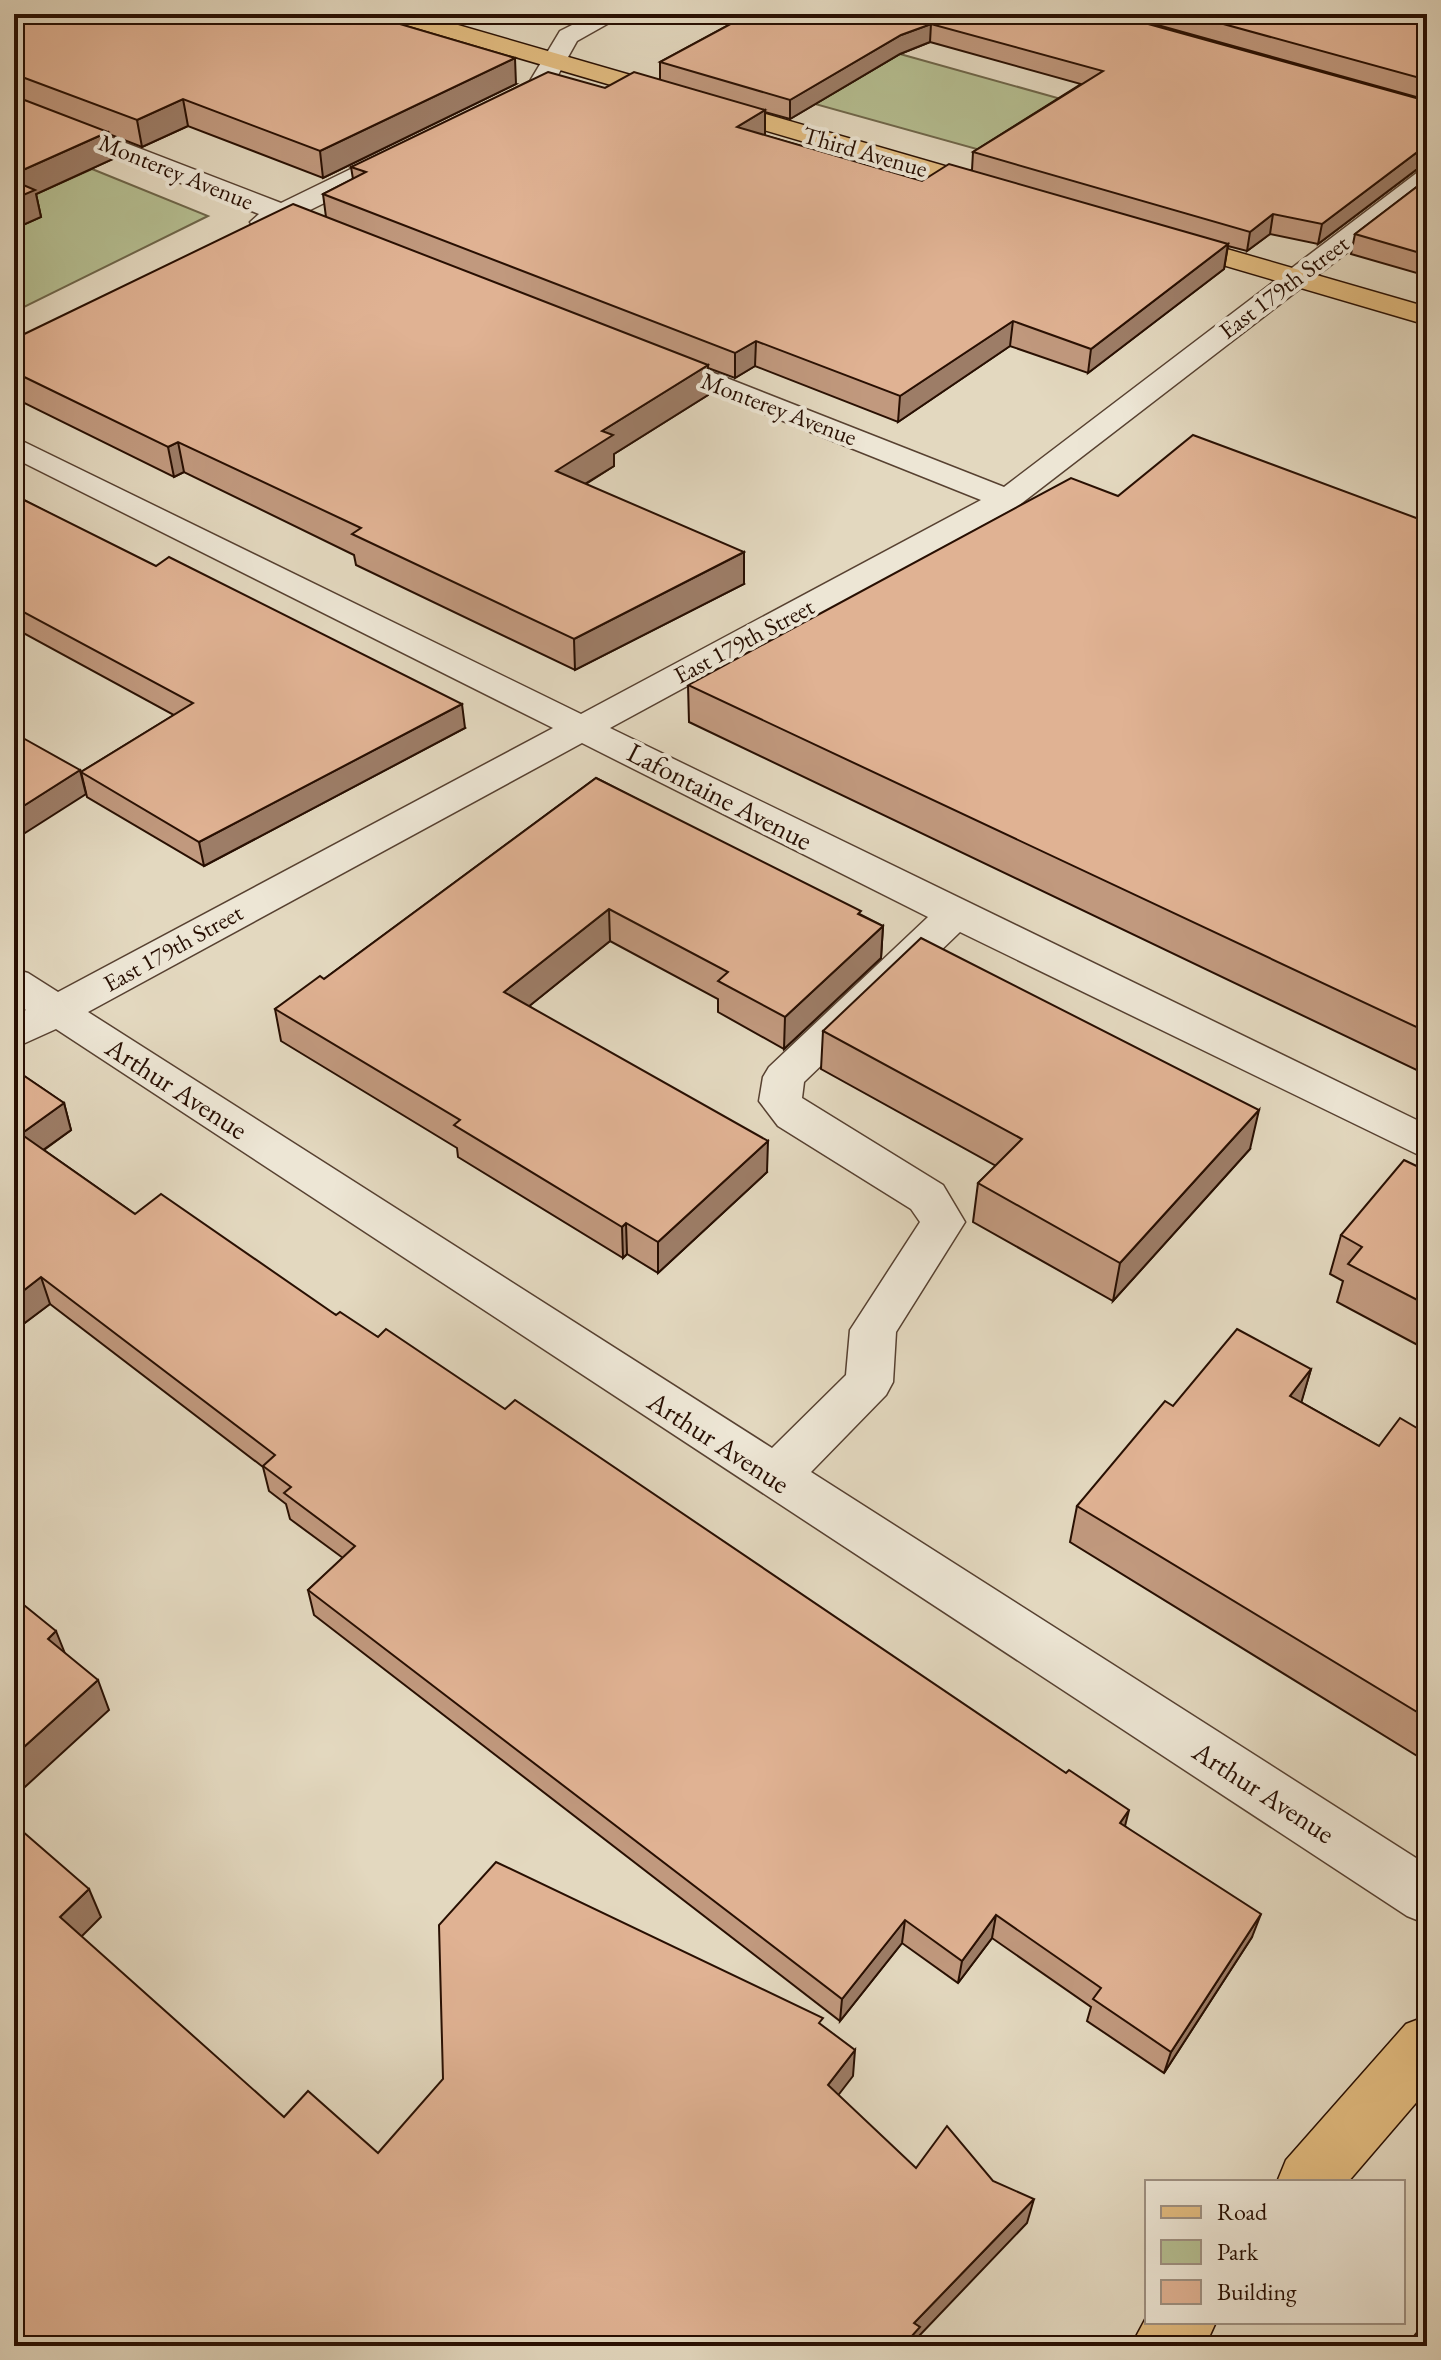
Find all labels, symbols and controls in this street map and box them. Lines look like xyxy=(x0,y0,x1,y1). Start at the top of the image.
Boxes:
street label: Third Avenue xyxy=(799,119,931,184)
street label: Monterey Avenue xyxy=(94,126,258,217)
street label: East 179th Street xyxy=(1213,227,1355,345)
street label: Monterey Avenue xyxy=(697,365,861,452)
street label: East 179th Street xyxy=(668,590,820,691)
street label: Lafontaine Avenue xyxy=(621,734,819,858)
street label: East 179th Street xyxy=(98,896,248,999)
street label: Arthur Avenue xyxy=(98,1028,255,1147)
street label: Arthur Avenue xyxy=(640,1382,797,1501)
street label: Arthur Avenue xyxy=(1185,1732,1342,1851)
legend xyxy=(1145,2180,1405,2324)
text: Road xyxy=(1217,2196,1268,2227)
text: Park xyxy=(1217,2236,1259,2267)
text: Building xyxy=(1217,2276,1297,2307)

